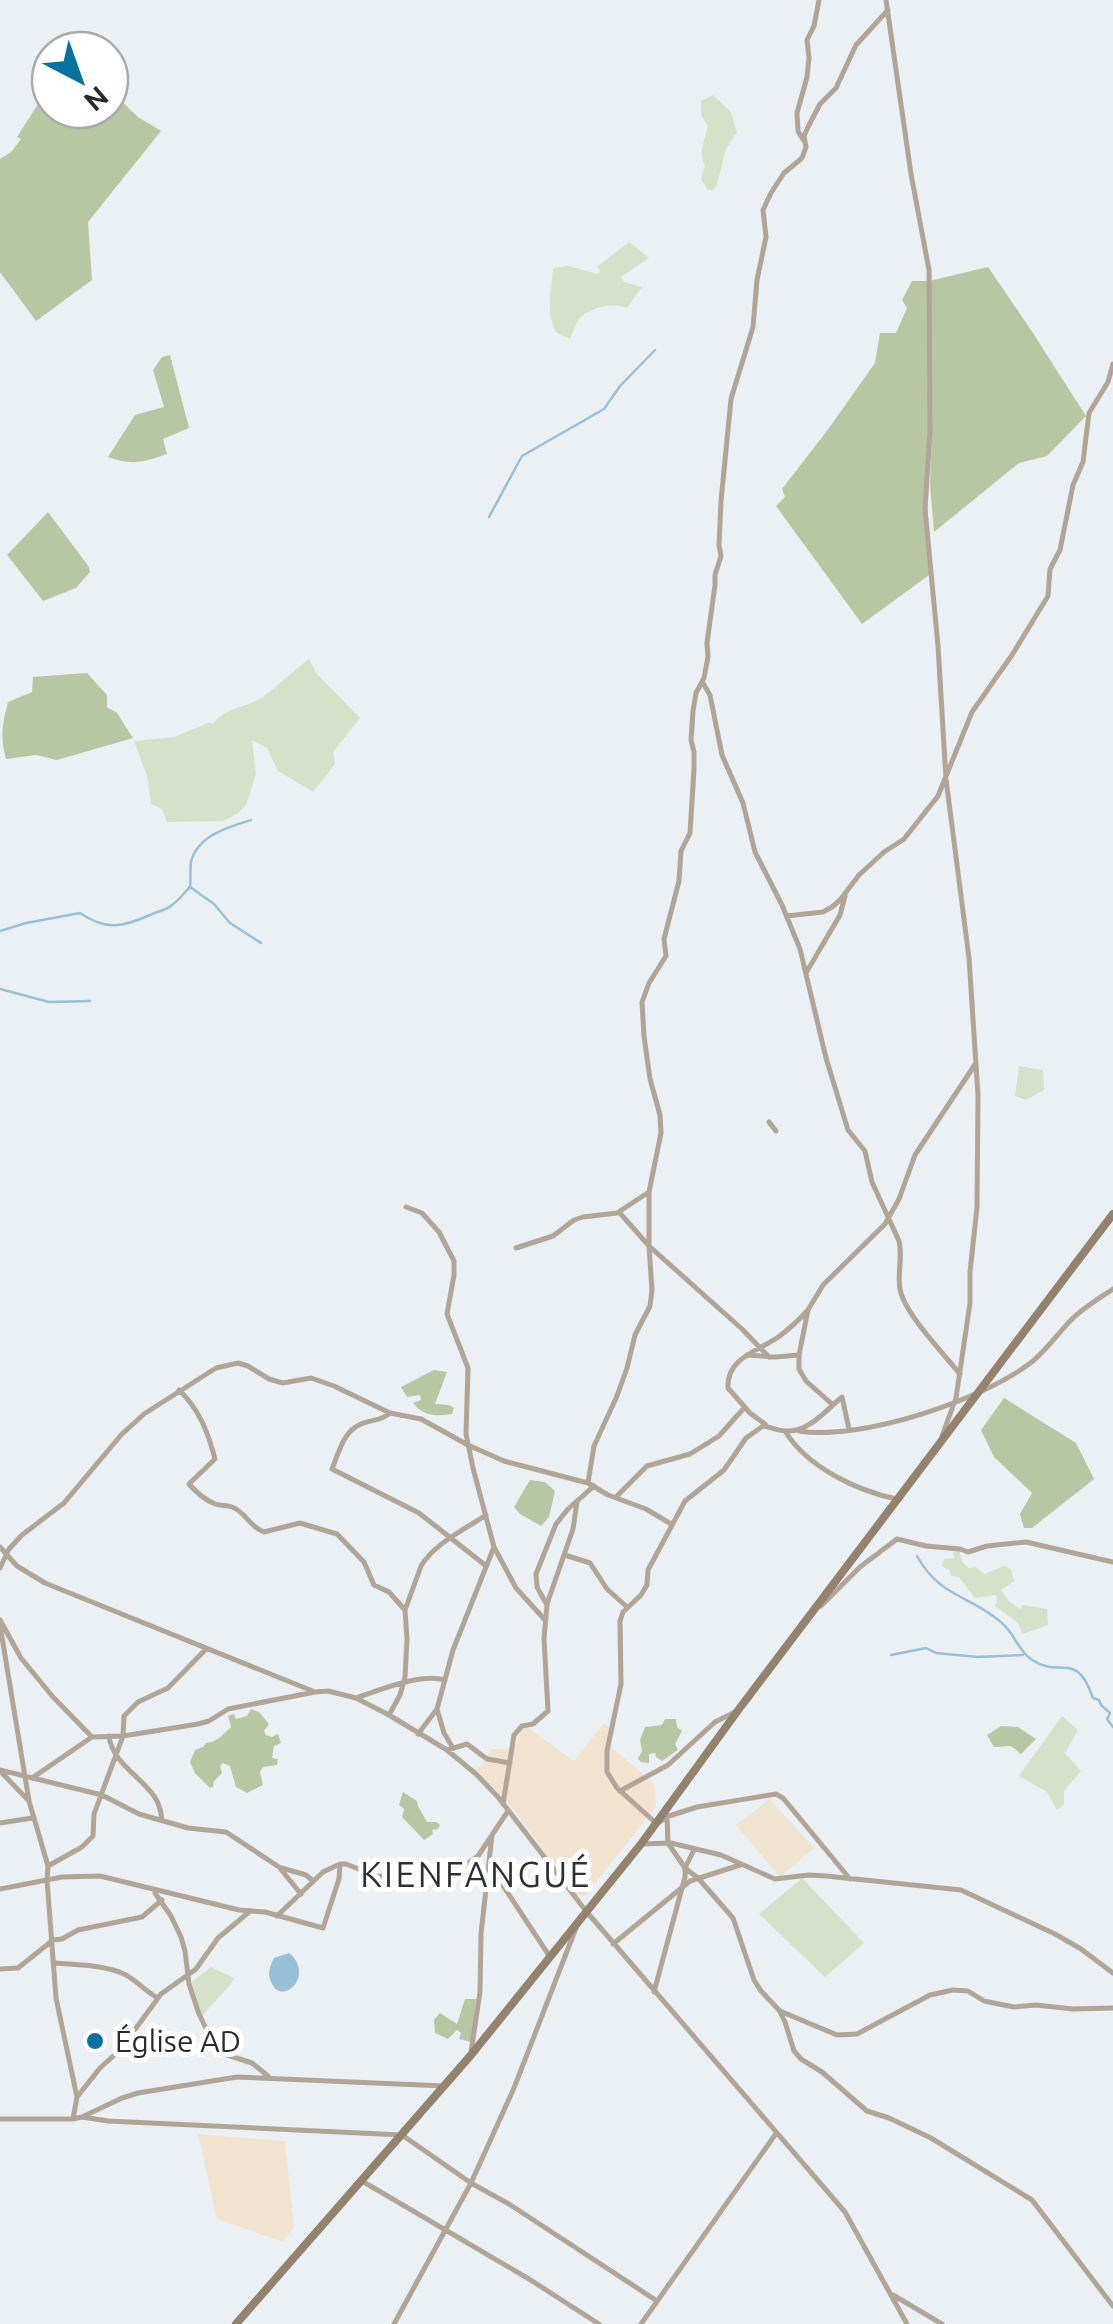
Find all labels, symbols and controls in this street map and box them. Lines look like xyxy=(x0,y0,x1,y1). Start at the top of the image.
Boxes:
north arrow xyxy=(30,30,130,130)
text: N xyxy=(79,81,115,118)
district label: KIENFANGUÉ xyxy=(360,1853,592,1894)
place label: Église AD xyxy=(115,2023,241,2058)
marker: Église AD xyxy=(84,2030,106,2052)

